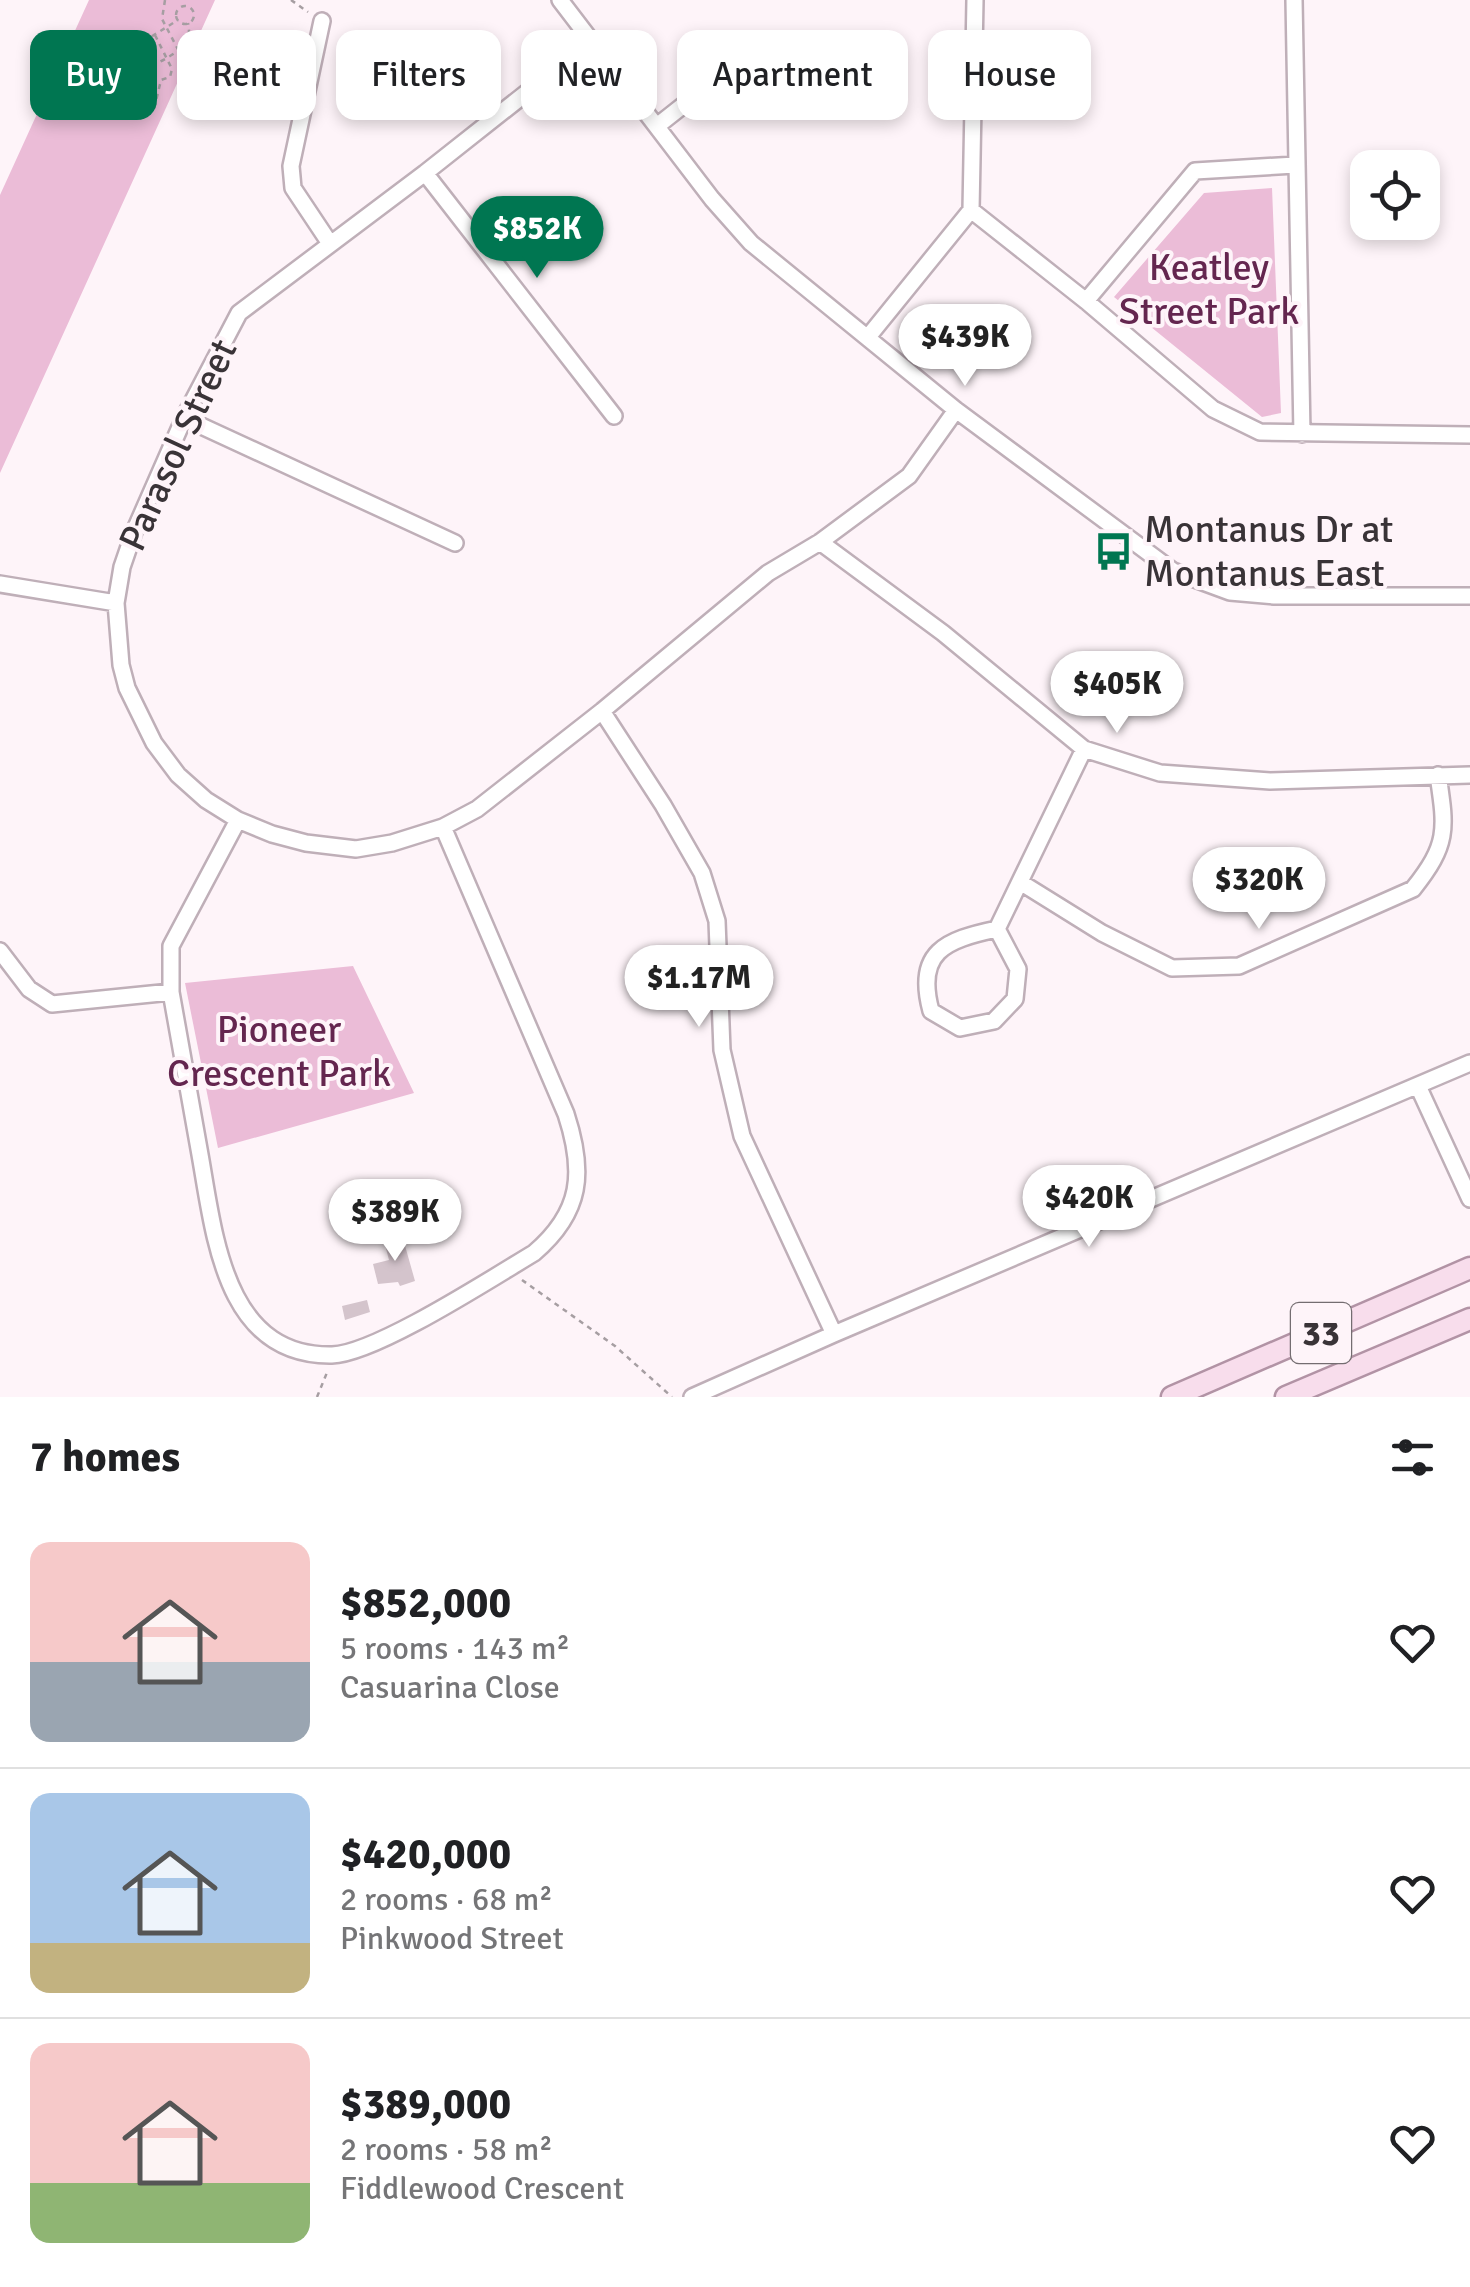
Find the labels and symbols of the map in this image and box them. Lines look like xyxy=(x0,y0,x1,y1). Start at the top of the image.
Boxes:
pin: $852K xyxy=(467,196,607,281)
park label: Keatley Street Park xyxy=(1119,244,1299,335)
pin: $439K xyxy=(895,304,1035,389)
street label: Parasol Street xyxy=(109,332,247,558)
place label: Montanus Dr at Montanus East xyxy=(1144,506,1393,597)
bus stop icon: Montanus Dr at Montanus East xyxy=(1093,530,1135,572)
pin: $405K xyxy=(1047,651,1187,736)
pin: $320K xyxy=(1189,847,1329,932)
pin: $1.17M xyxy=(618,945,780,1030)
park label: Pioneer Crescent Park xyxy=(167,1006,391,1097)
pin: $420K xyxy=(1019,1165,1159,1250)
pin: $389K xyxy=(325,1179,465,1264)
road number: 33 xyxy=(1291,1303,1351,1363)

